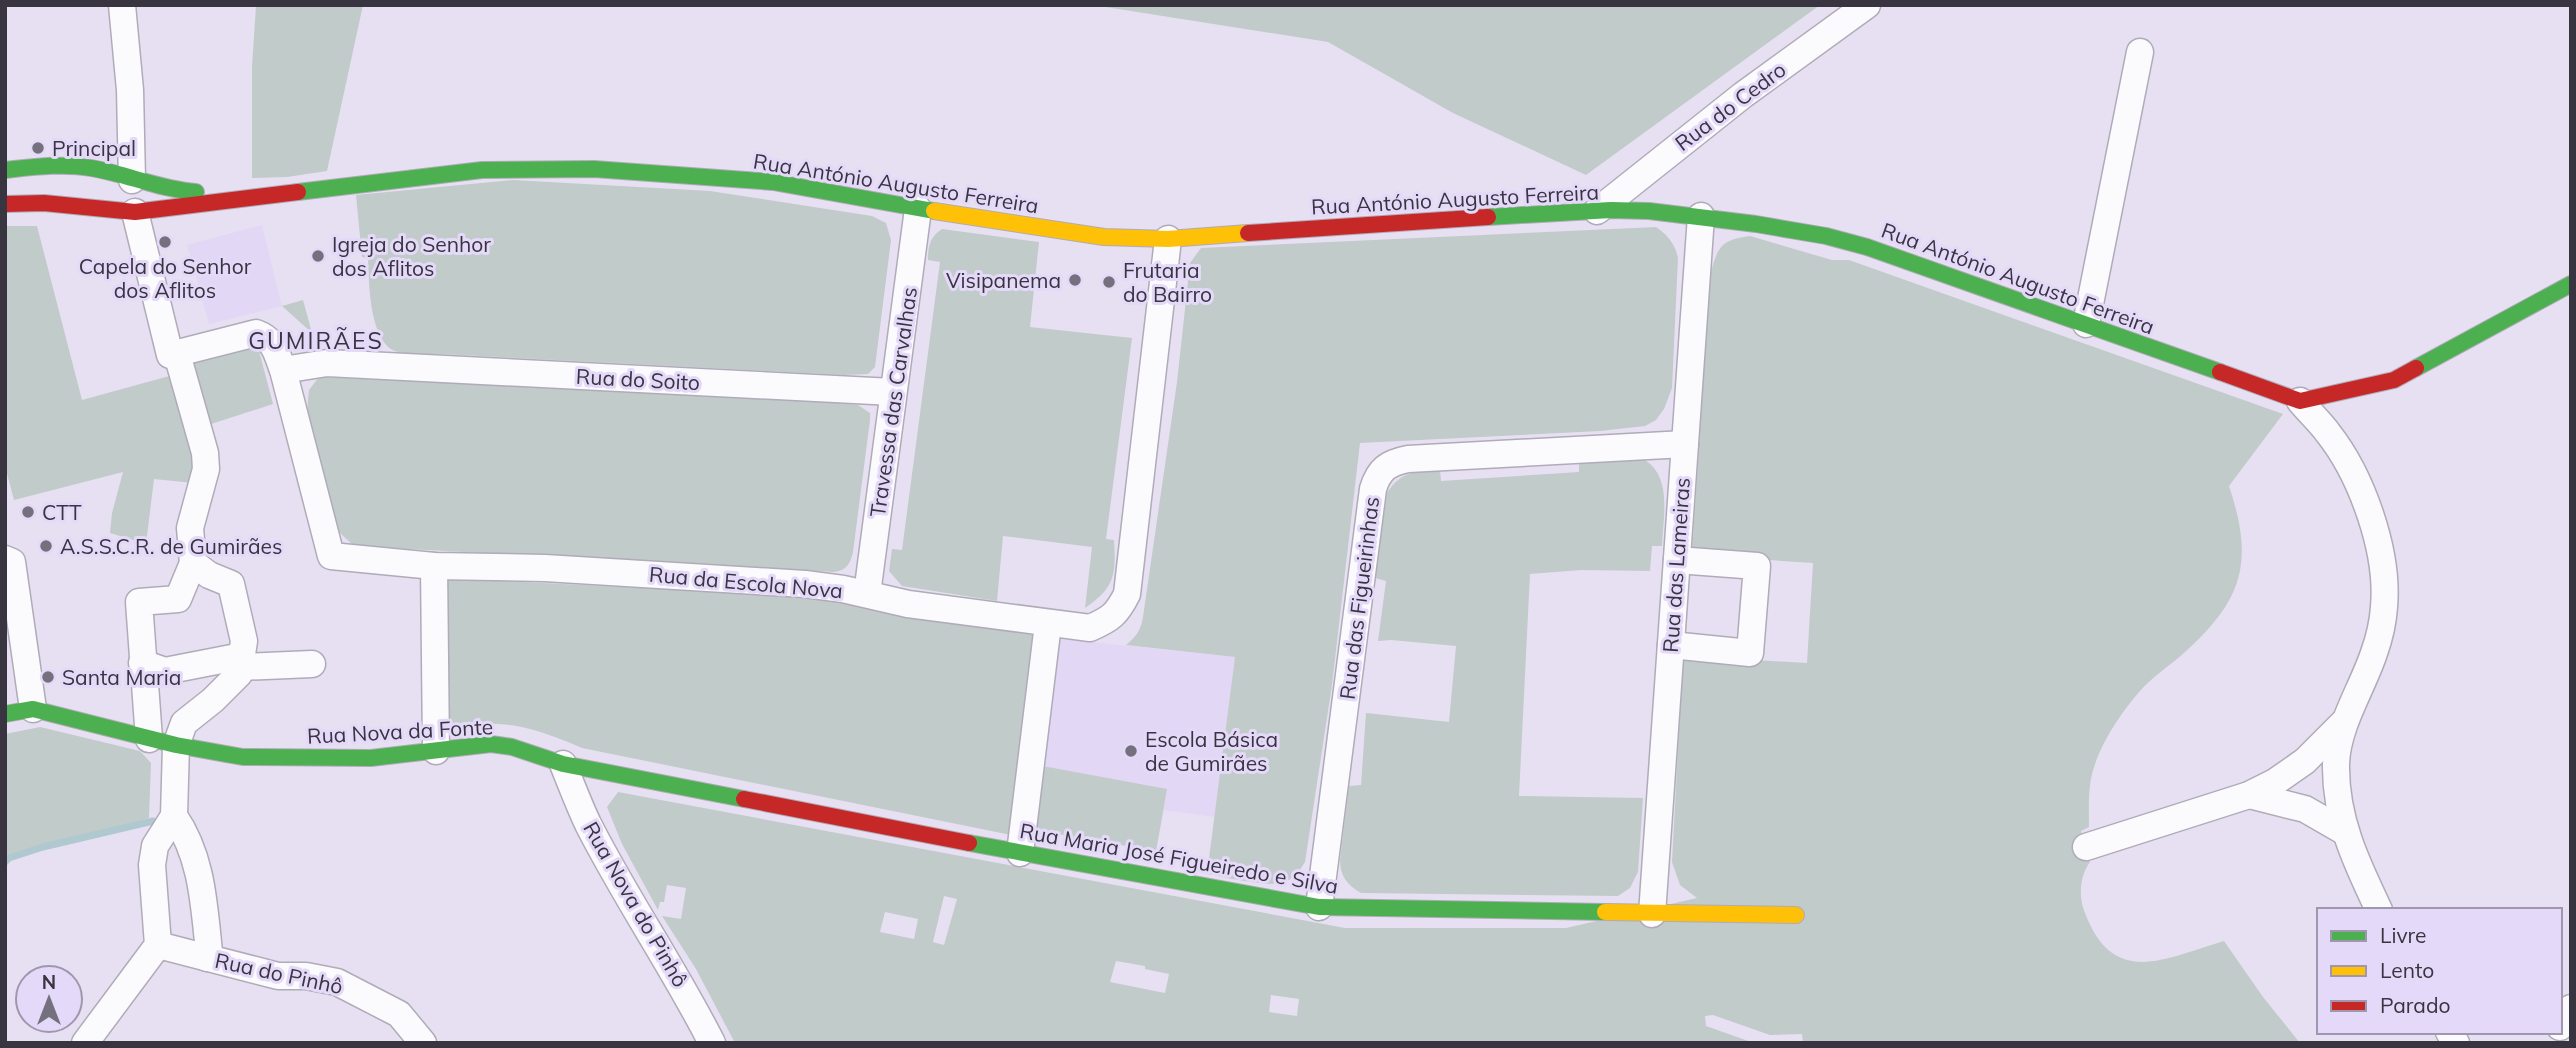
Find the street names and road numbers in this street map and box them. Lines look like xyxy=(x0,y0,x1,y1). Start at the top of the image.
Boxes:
street label: Rua do Cedro xyxy=(1669,56,1791,156)
street label: Rua António Augusto Ferreira xyxy=(752,148,1040,218)
street label: Rua António Augusto Ferreira xyxy=(1310,178,1600,220)
street label: Rua António Augusto Ferreira xyxy=(1878,216,2158,340)
street label: Travessa das Carvalhas xyxy=(864,285,922,519)
street label: Rua do Soito xyxy=(575,363,701,395)
street label: Rua das Lameiras xyxy=(1657,477,1695,653)
street label: Rua das Figueirinhas xyxy=(1334,495,1384,701)
street label: Rua da Escola Nova xyxy=(648,561,844,603)
street label: Rua Nova da Fonte xyxy=(306,713,494,749)
street label: Rua Nova do Pinhô xyxy=(578,817,694,991)
street label: Rua Maria José Figueiredo e Silva xyxy=(1018,817,1340,899)
street label: Rua do Pinhô xyxy=(213,947,345,999)

